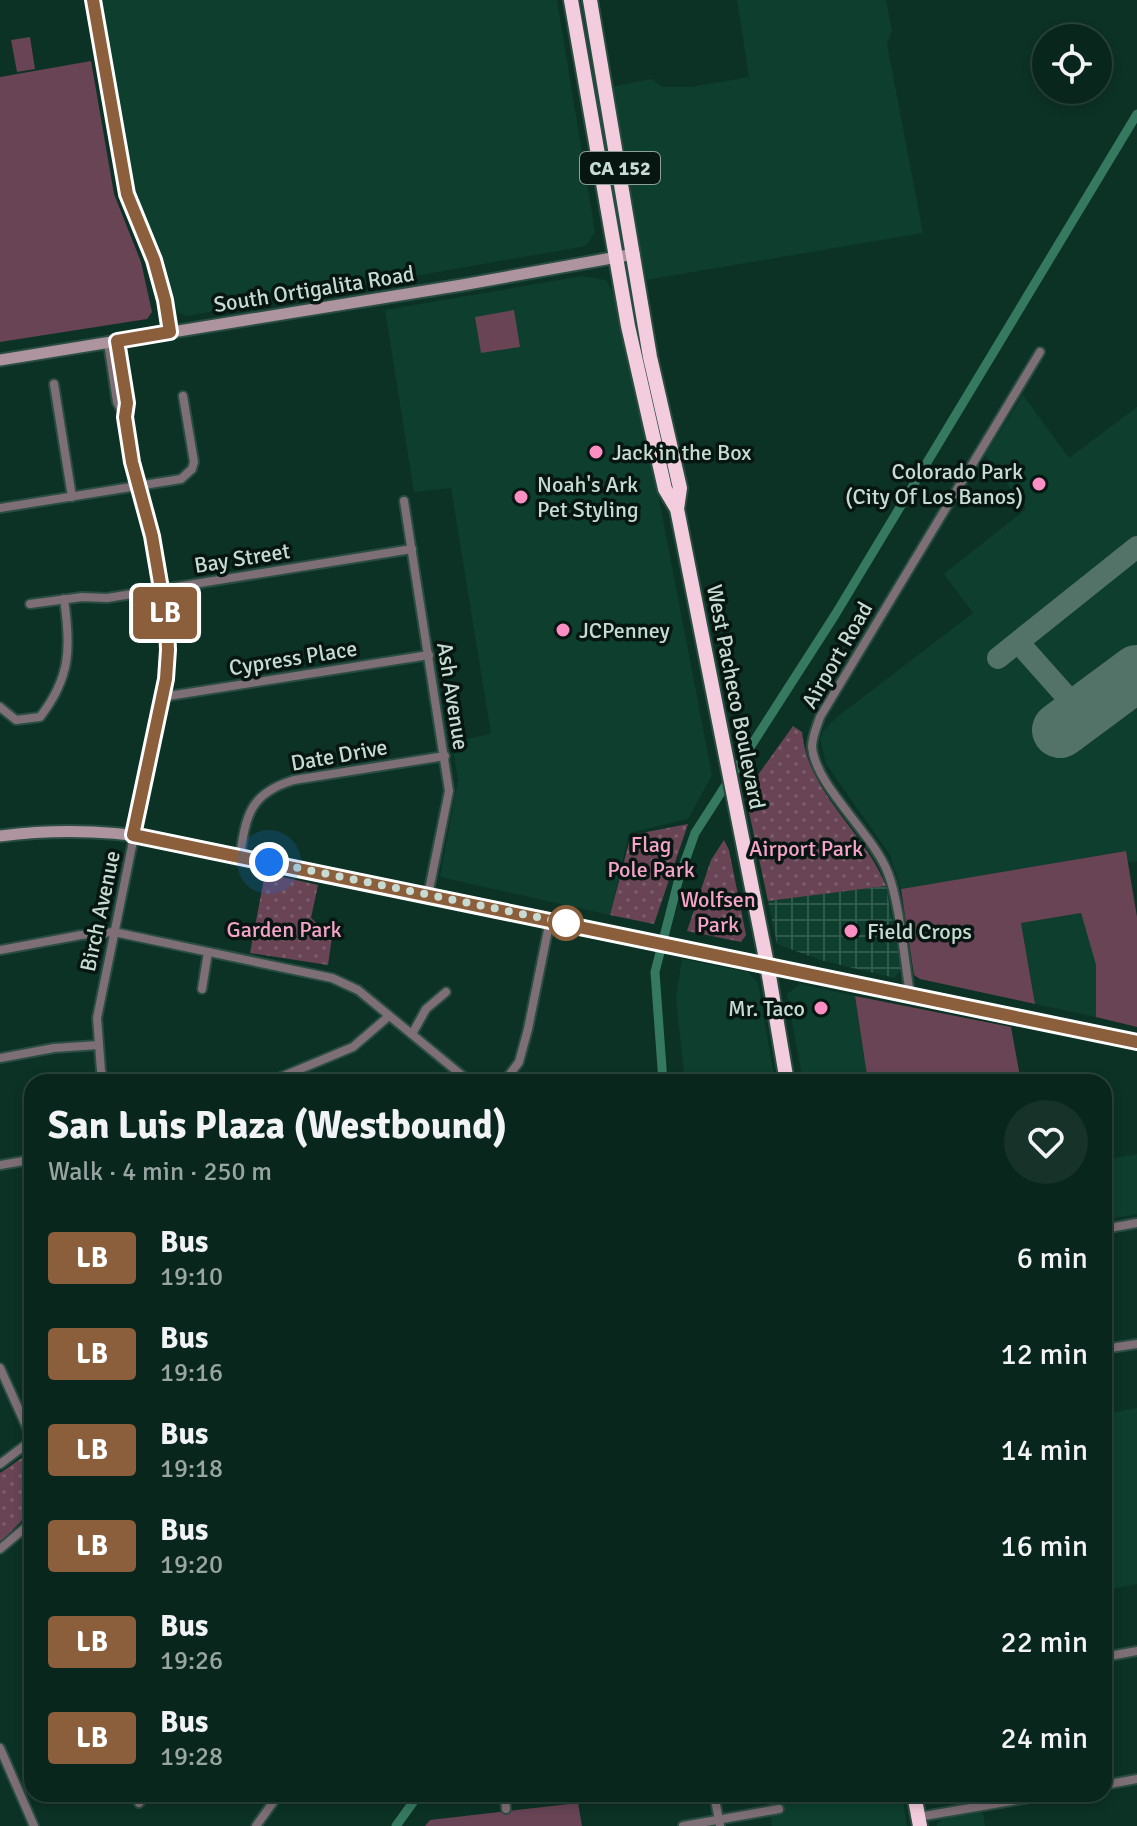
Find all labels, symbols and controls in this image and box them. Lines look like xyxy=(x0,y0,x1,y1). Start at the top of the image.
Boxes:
map controls xyxy=(1032,24,1112,104)
button: locate xyxy=(1032,24,1112,104)
road number: CA 152 xyxy=(580,152,660,184)
street label: South Ortigalita Road xyxy=(212,260,416,318)
place label: Jack in the Box xyxy=(612,439,751,466)
marker: Jack in the Box xyxy=(587,443,605,461)
place label: Colorado Park (City Of Los Banos) xyxy=(845,458,1023,510)
place label: Noah's Ark Pet Styling xyxy=(537,471,639,523)
marker: Colorado Park (City Of Los Banos) xyxy=(1030,475,1048,493)
marker: Noah's Ark Pet Styling xyxy=(512,488,530,506)
street label: Bay Street xyxy=(192,537,292,579)
street label: West Pacheco Boulevard xyxy=(701,582,771,812)
line badge: LB xyxy=(129,587,201,639)
text: LB xyxy=(149,596,181,630)
street label: Airport Road xyxy=(796,597,878,713)
place label: JCPenney xyxy=(579,617,671,644)
marker: JCPenney xyxy=(554,621,572,639)
street label: Cypress Place xyxy=(227,635,359,681)
street label: Ash Avenue xyxy=(431,640,475,752)
street label: Date Drive xyxy=(289,733,389,777)
park label: Flag Pole Park xyxy=(607,831,695,883)
park label: Airport Park xyxy=(749,835,863,862)
your location xyxy=(249,842,289,882)
street label: Birch Avenue xyxy=(74,848,126,974)
park label: Wolfsen Park xyxy=(680,886,756,938)
unlabelled marker xyxy=(549,906,583,940)
park label: Garden Park xyxy=(227,916,342,943)
place label: Field Crops xyxy=(867,918,972,945)
marker: Field Crops xyxy=(842,922,860,940)
place label: Mr. Taco xyxy=(728,995,805,1022)
marker: Mr. Taco xyxy=(812,999,830,1017)
button: heart xyxy=(1004,1100,1088,1184)
text: San Luis Plaza (Westbound) xyxy=(48,1102,507,1149)
text: Walk · 4 min · 250 m xyxy=(48,1156,272,1188)
text: Bus xyxy=(160,1224,208,1261)
text: 6 min xyxy=(1017,1240,1088,1277)
text: LB xyxy=(76,1241,108,1275)
text: 19:10 xyxy=(160,1261,223,1293)
text: Bus xyxy=(160,1320,208,1357)
text: 12 min xyxy=(1001,1336,1088,1373)
text: LB xyxy=(76,1337,108,1371)
text: 19:16 xyxy=(160,1357,223,1389)
text: Bus xyxy=(160,1416,208,1453)
text: 14 min xyxy=(1001,1432,1088,1469)
text: LB xyxy=(76,1433,108,1467)
text: 19:18 xyxy=(160,1453,223,1485)
text: Bus xyxy=(160,1512,208,1549)
text: 16 min xyxy=(1001,1528,1088,1565)
text: LB xyxy=(76,1529,108,1563)
text: 19:20 xyxy=(160,1549,223,1581)
text: Bus xyxy=(160,1608,208,1645)
text: 22 min xyxy=(1001,1624,1088,1661)
text: LB xyxy=(76,1625,108,1659)
text: 19:26 xyxy=(160,1645,223,1677)
text: Bus xyxy=(160,1704,208,1741)
text: 24 min xyxy=(1001,1720,1088,1757)
text: LB xyxy=(76,1721,108,1755)
text: 19:28 xyxy=(160,1741,223,1773)

